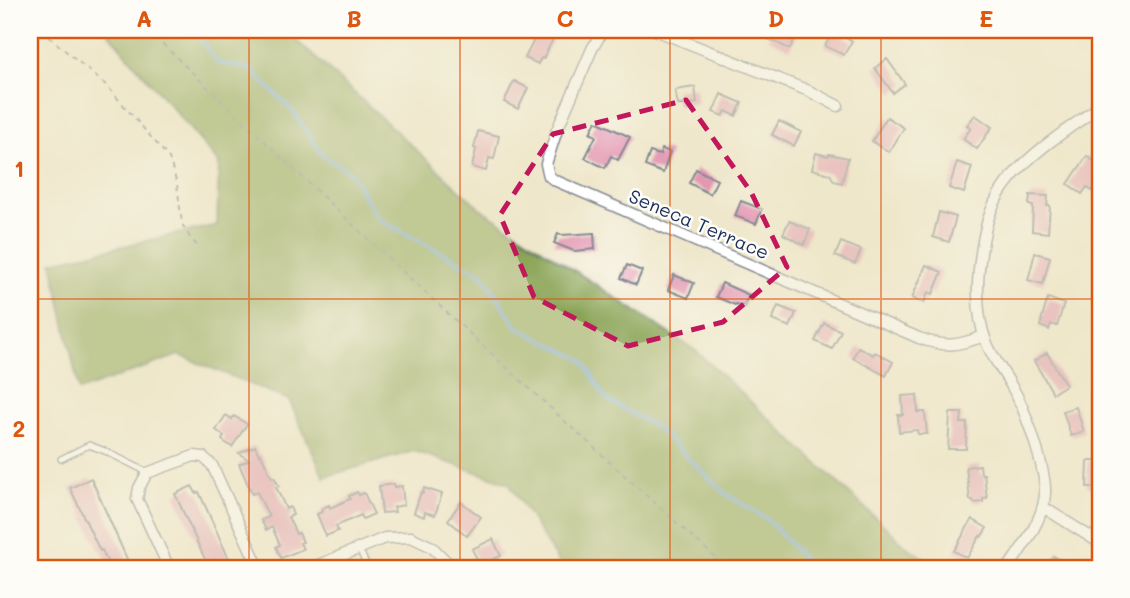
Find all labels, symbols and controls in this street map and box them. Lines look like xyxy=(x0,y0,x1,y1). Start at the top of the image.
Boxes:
text: A xyxy=(136,3,152,33)
text: B xyxy=(346,3,362,33)
text: C xyxy=(556,3,574,33)
text: D xyxy=(768,3,784,33)
text: E xyxy=(979,3,993,33)
text: 1 xyxy=(14,153,24,183)
street label: Seneca Terrace xyxy=(625,183,773,264)
text: 2 xyxy=(13,413,25,443)

